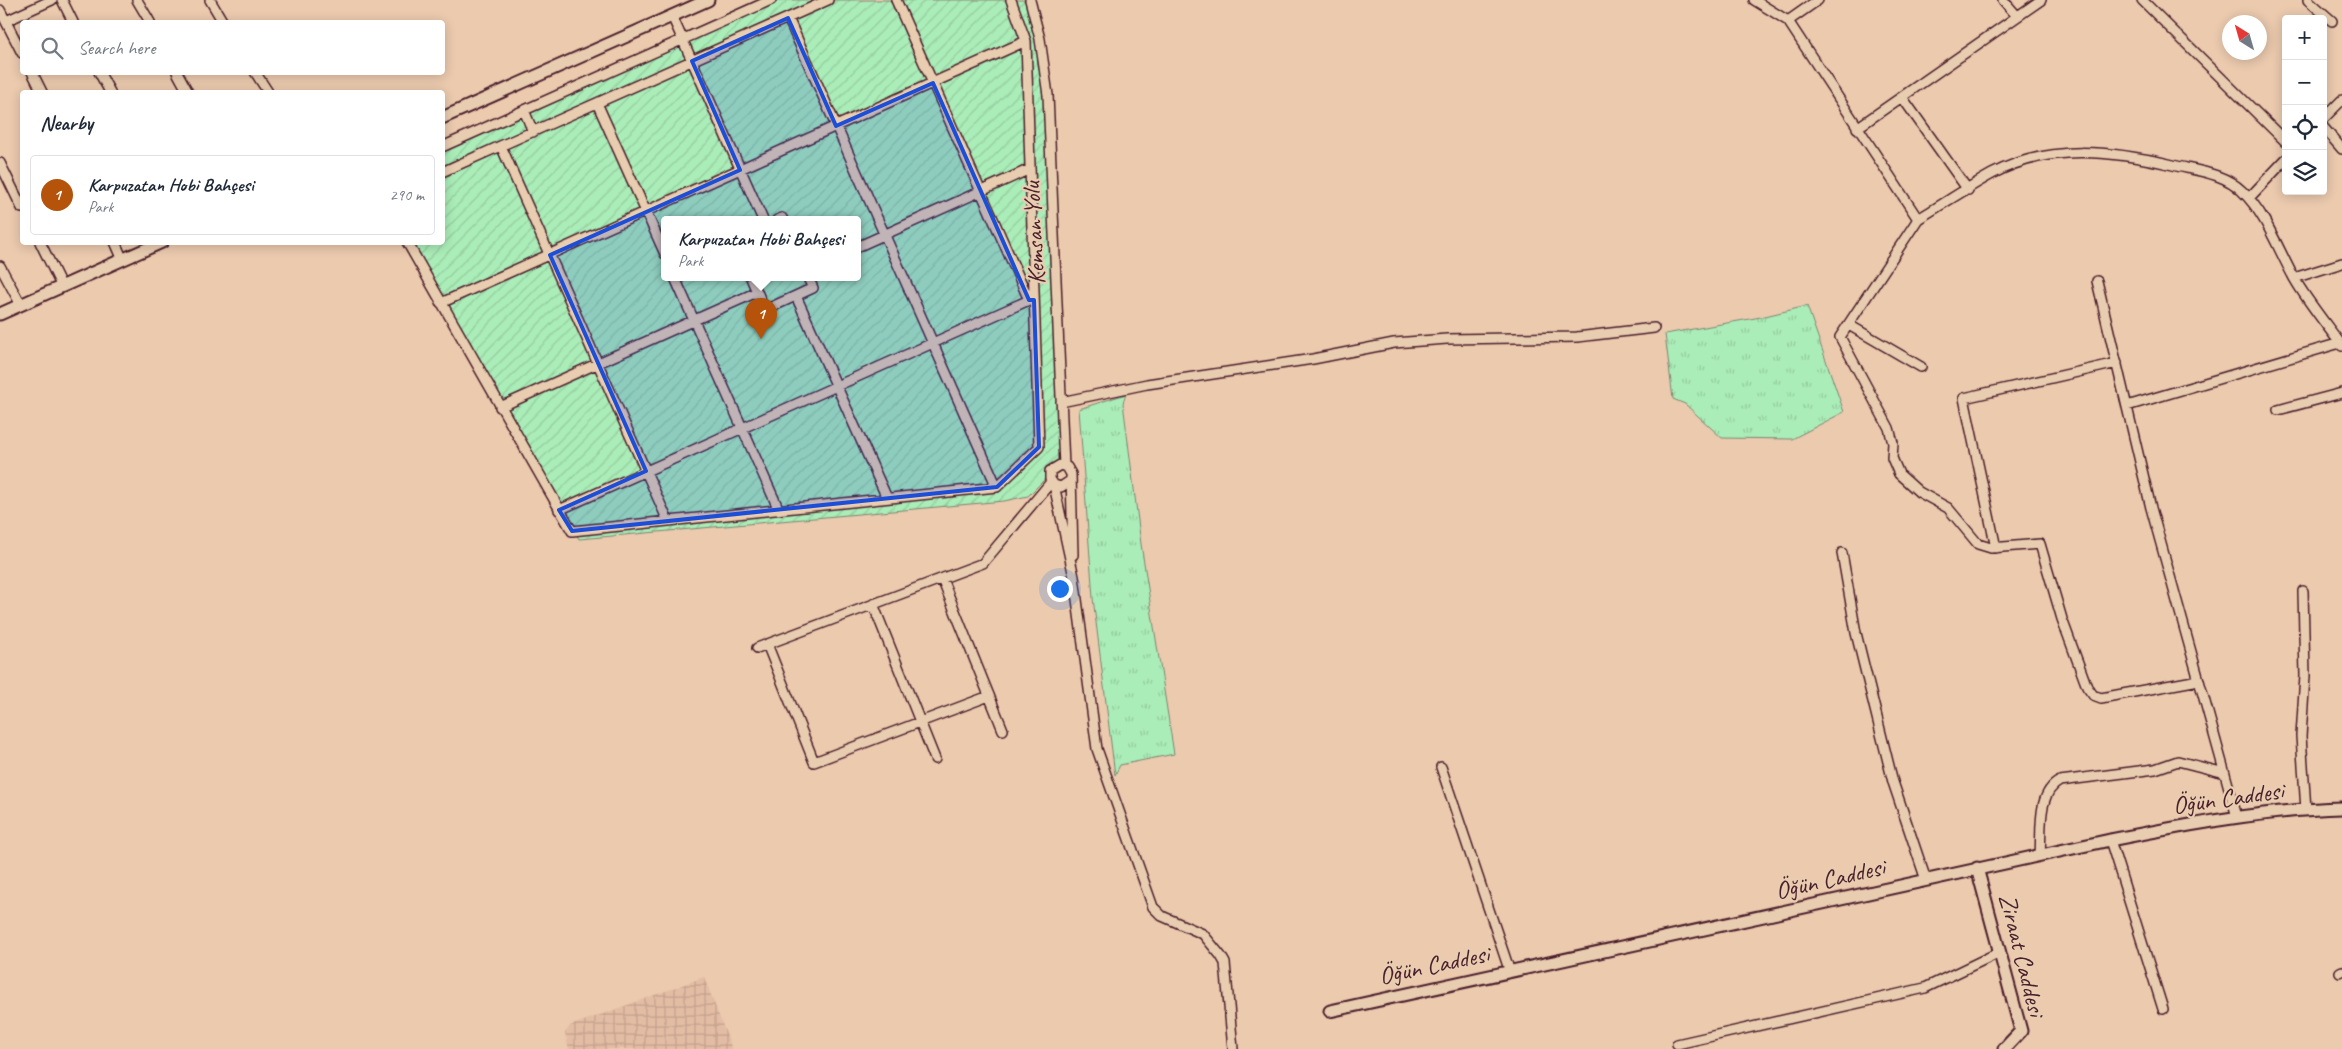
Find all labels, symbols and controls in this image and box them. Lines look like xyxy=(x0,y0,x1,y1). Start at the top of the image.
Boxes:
north arrow xyxy=(2222,15,2267,60)
map controls xyxy=(2282,15,2327,195)
button: + xyxy=(2282,15,2327,60)
search box xyxy=(20,20,445,75)
icon: search xyxy=(38,34,66,62)
text: Search here xyxy=(78,36,155,60)
button: − xyxy=(2282,60,2327,105)
button: locate xyxy=(2282,105,2327,150)
text: Nearby xyxy=(40,110,93,136)
button: layers xyxy=(2282,150,2327,195)
text: Karpuzatan Hobi Bahçesi xyxy=(88,173,254,197)
street label: Kemsan Yolu xyxy=(1015,179,1053,285)
text: 1 xyxy=(53,185,61,205)
text: 290 m xyxy=(390,185,424,205)
text: Park xyxy=(88,197,113,217)
popup xyxy=(661,216,861,281)
text: Karpuzatan Hobi Bahçesi xyxy=(678,227,844,251)
text: Park xyxy=(678,251,703,271)
pin: 1 xyxy=(745,298,777,339)
your location xyxy=(1047,576,1073,602)
street label: Öğün Caddesi xyxy=(2171,774,2289,822)
street label: Öğün Caddesi xyxy=(1772,850,1891,907)
street label: Ziraat Caddesi xyxy=(1991,890,2053,1023)
street label: Öğün Caddesi xyxy=(1376,937,1495,992)

